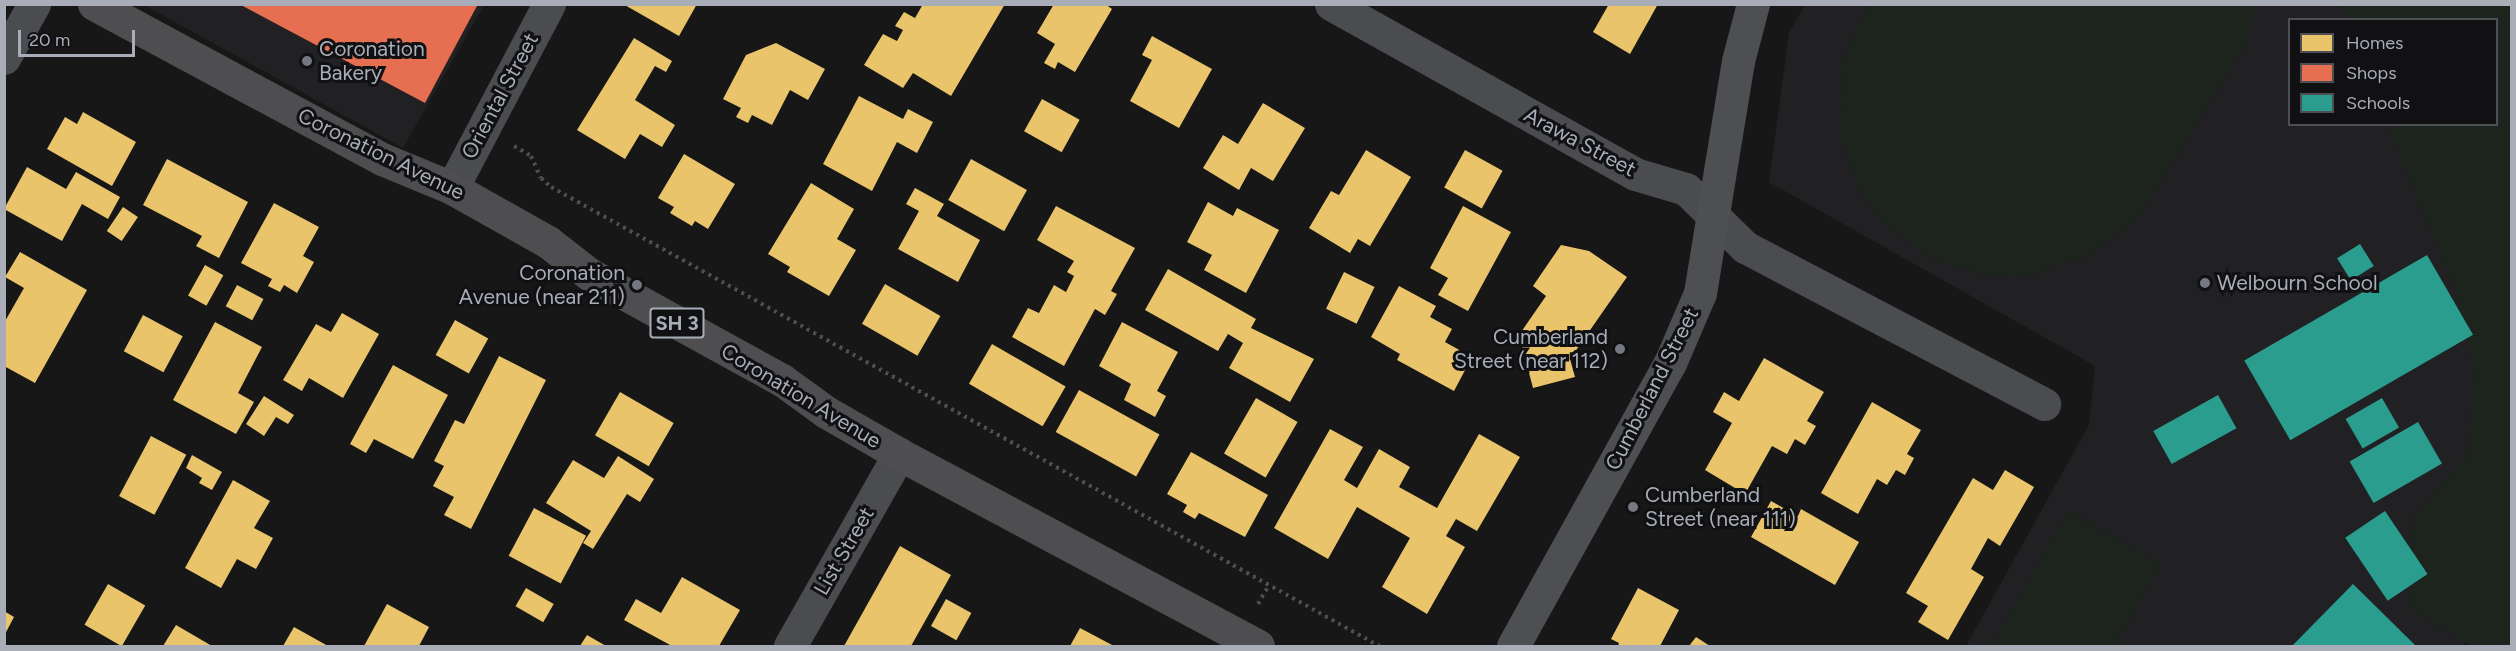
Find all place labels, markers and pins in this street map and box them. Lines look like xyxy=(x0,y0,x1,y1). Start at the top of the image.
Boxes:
place label: Coronation Bakery xyxy=(319,36,425,86)
marker: Coronation Bakery xyxy=(300,54,314,68)
place label: Coronation Avenue (near 211) xyxy=(459,260,625,310)
place label: Welbourn School xyxy=(2217,270,2378,296)
marker: Welbourn School xyxy=(2198,276,2212,290)
marker: Coronation Avenue (near 211) xyxy=(630,278,644,292)
place label: Cumberland Street (near 112) xyxy=(1454,324,1608,374)
marker: Cumberland Street (near 112) xyxy=(1613,342,1627,356)
place label: Cumberland Street (near 111) xyxy=(1645,482,1796,532)
marker: Cumberland Street (near 111) xyxy=(1626,500,1640,514)

